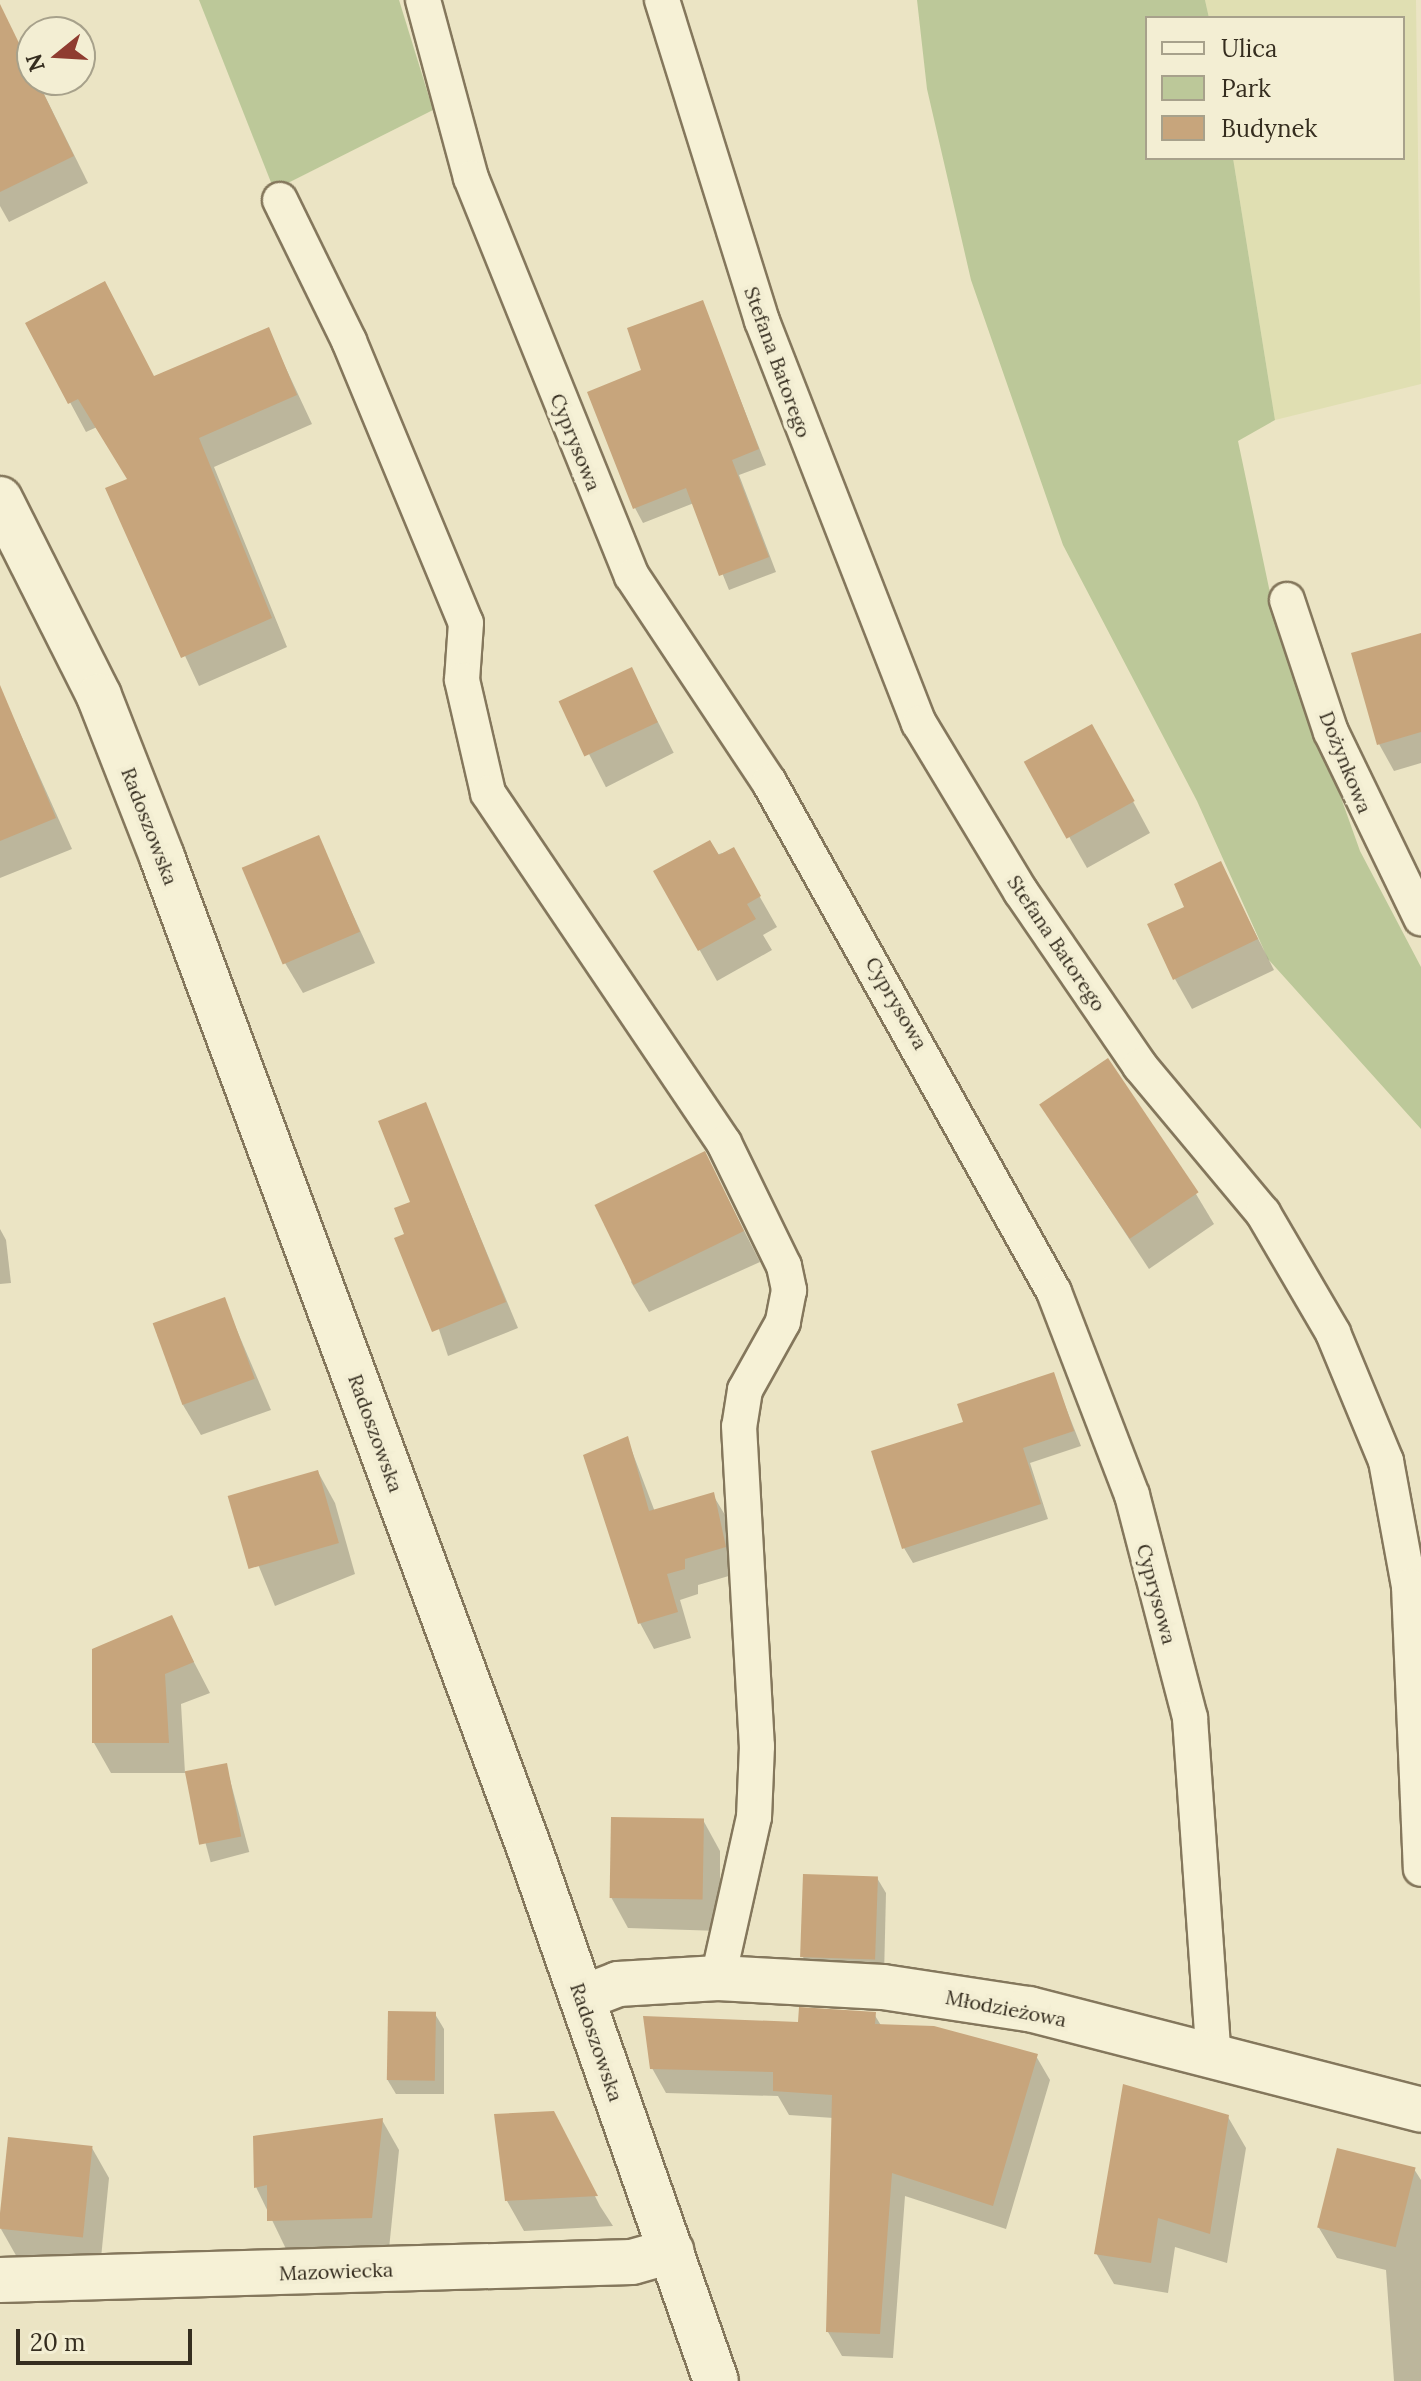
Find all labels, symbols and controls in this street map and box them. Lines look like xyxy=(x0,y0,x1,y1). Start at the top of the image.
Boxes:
north arrow xyxy=(16,16,96,96)
legend xyxy=(1145,16,1405,160)
text: Ulica xyxy=(1221,33,1277,64)
text: N xyxy=(19,50,51,75)
text: Park xyxy=(1221,73,1271,104)
text: Budynek xyxy=(1221,113,1317,144)
street label: Stefana Batorego xyxy=(740,283,816,441)
street label: Cyprysowa xyxy=(546,390,606,494)
street label: Dożynkowa xyxy=(1315,708,1377,816)
street label: Radoszowska xyxy=(117,764,183,888)
street label: Stefana Batorego xyxy=(1003,870,1111,1016)
street label: Cyprysowa xyxy=(861,952,933,1054)
street label: Radoszowska xyxy=(344,1371,408,1495)
street label: Cyprysowa xyxy=(1132,1541,1182,1647)
street label: Radoszowska xyxy=(566,1980,628,2104)
street label: Młodzieżowa xyxy=(944,1985,1068,2031)
street label: Mazowiecka xyxy=(278,2257,394,2285)
scale bar xyxy=(20,2313,196,2363)
text: 20 m xyxy=(30,2327,86,2358)

